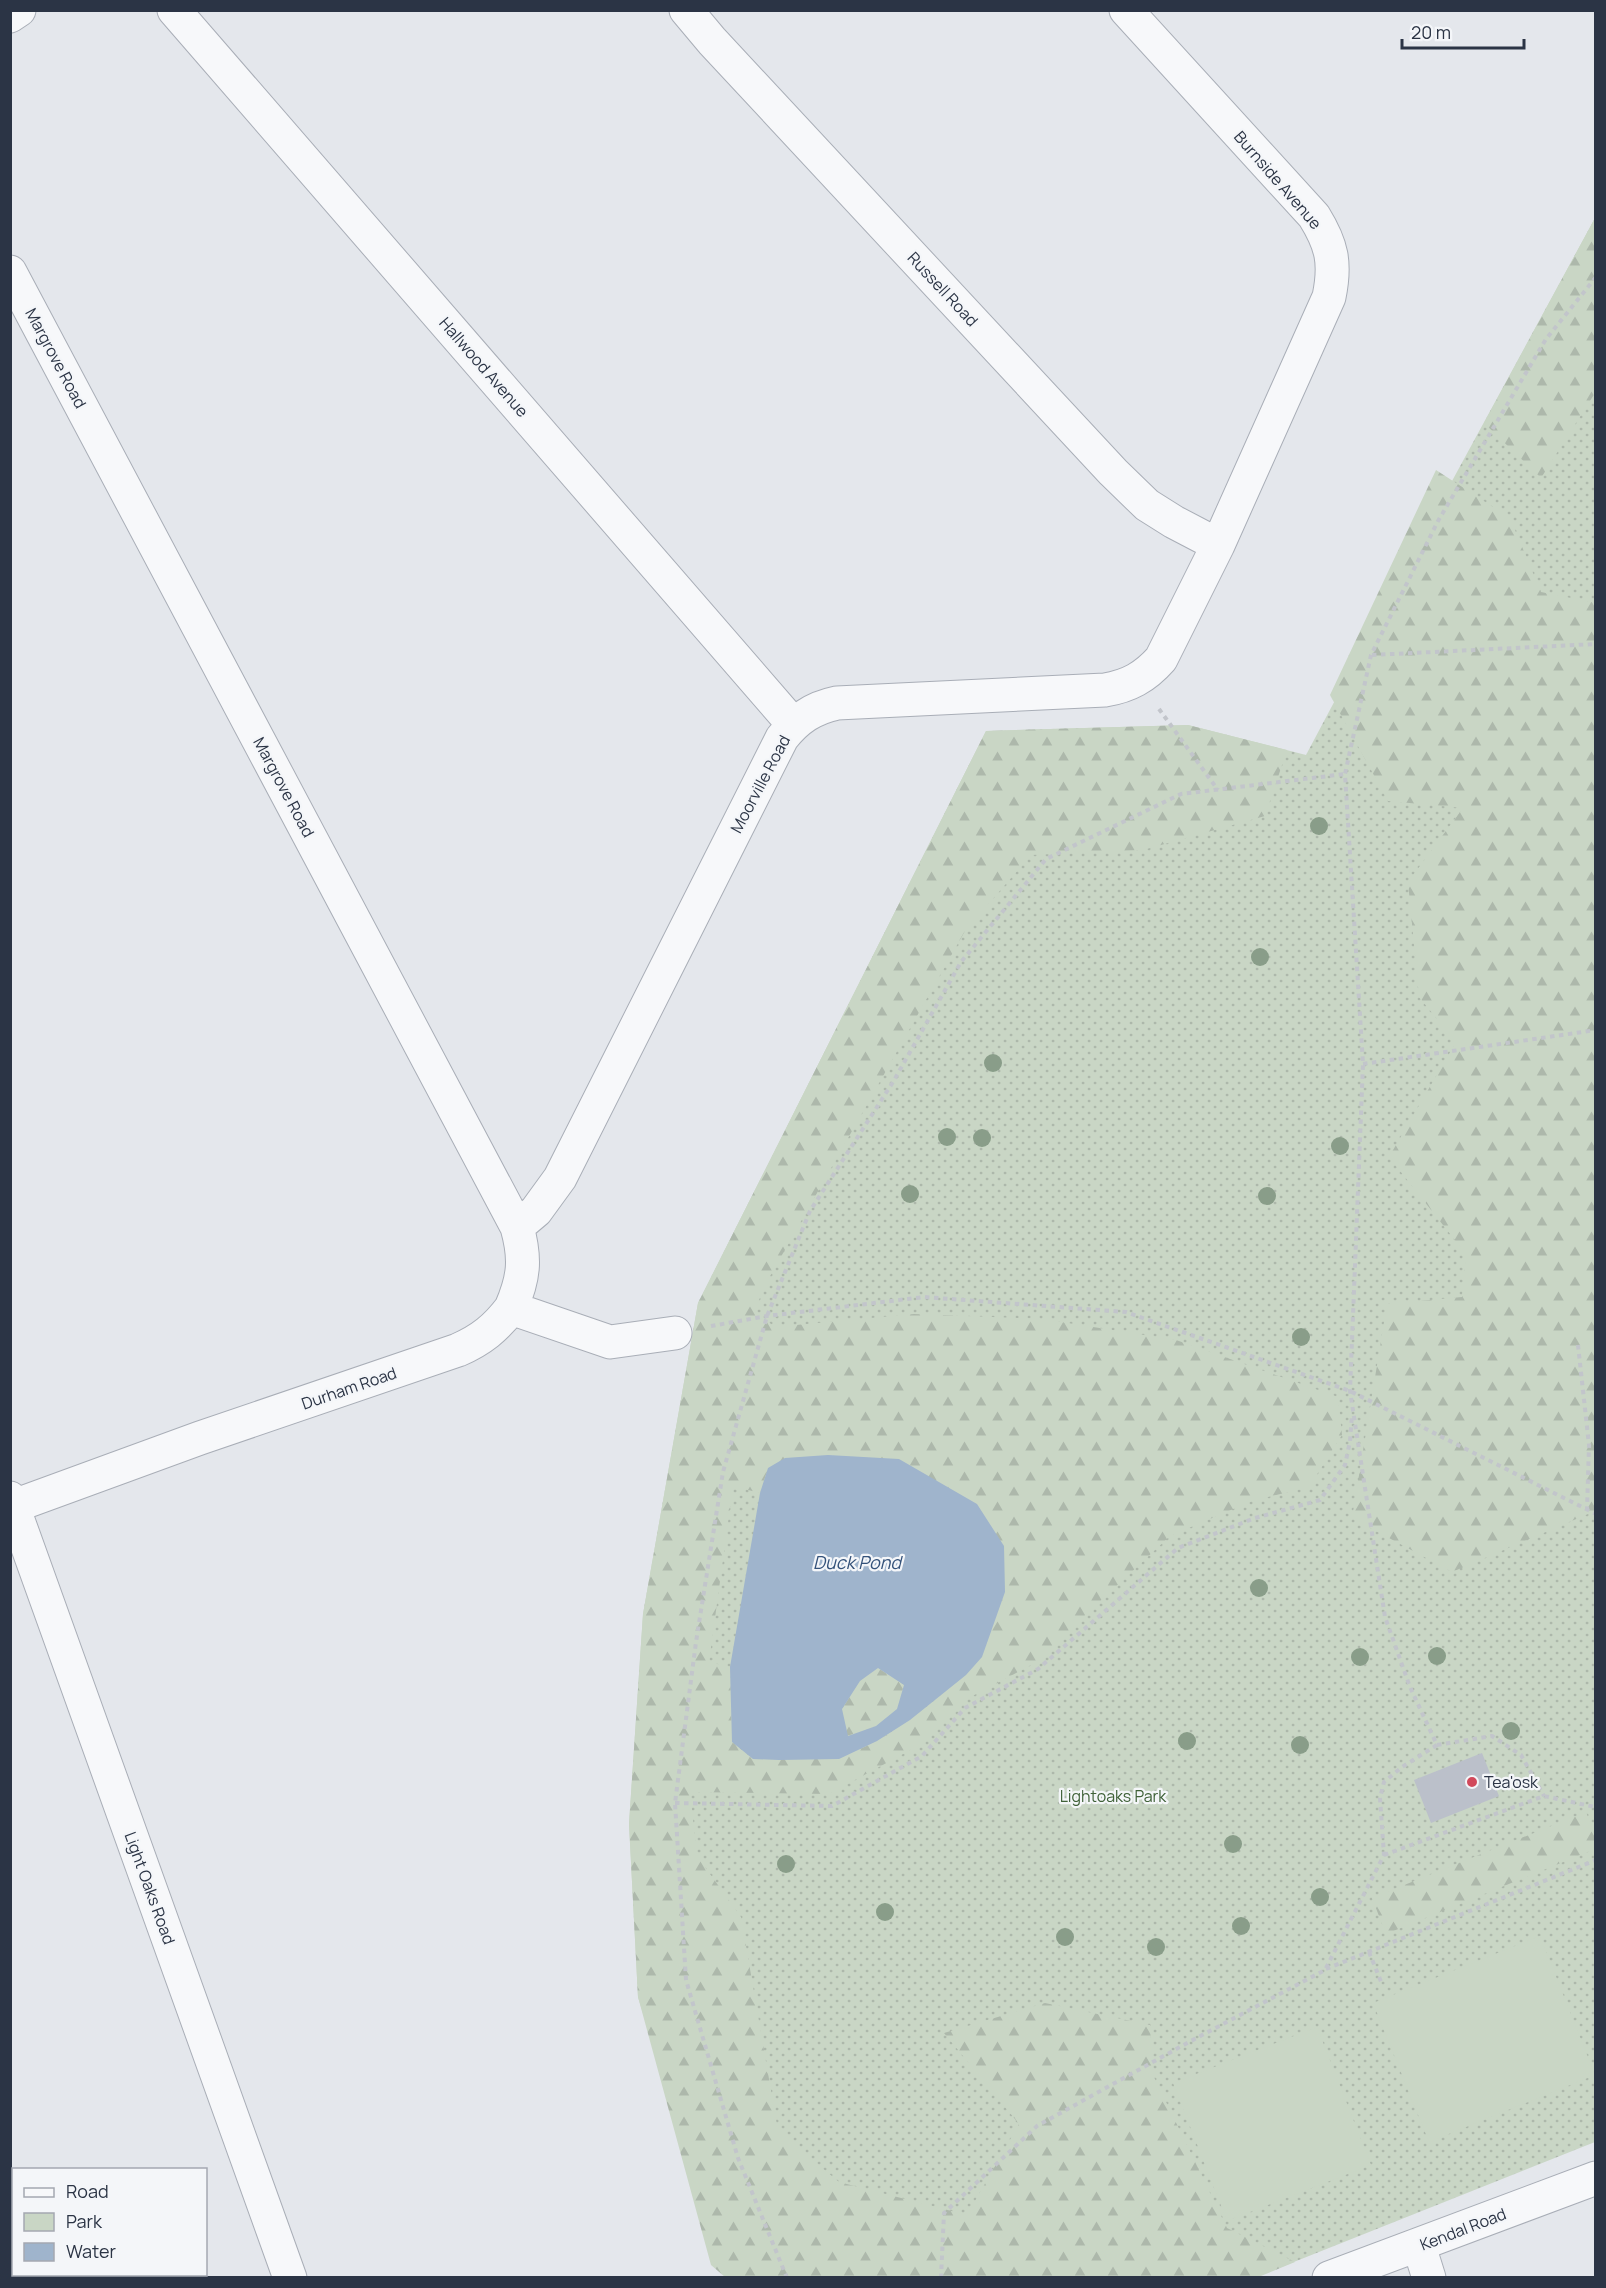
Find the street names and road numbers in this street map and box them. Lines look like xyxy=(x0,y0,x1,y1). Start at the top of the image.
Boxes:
street label: Burnside Avenue xyxy=(1229,126,1327,234)
street label: Russell Road xyxy=(903,247,983,331)
street label: Margrove Road xyxy=(20,304,92,412)
street label: Hallwood Avenue xyxy=(434,312,534,422)
street label: Moorville Road xyxy=(725,731,795,837)
street label: Margrove Road xyxy=(248,733,320,841)
street label: Durham Road xyxy=(299,1361,399,1415)
street label: Light Oaks Road xyxy=(119,1829,181,1947)
street label: Kendal Road xyxy=(1417,2202,1509,2256)

